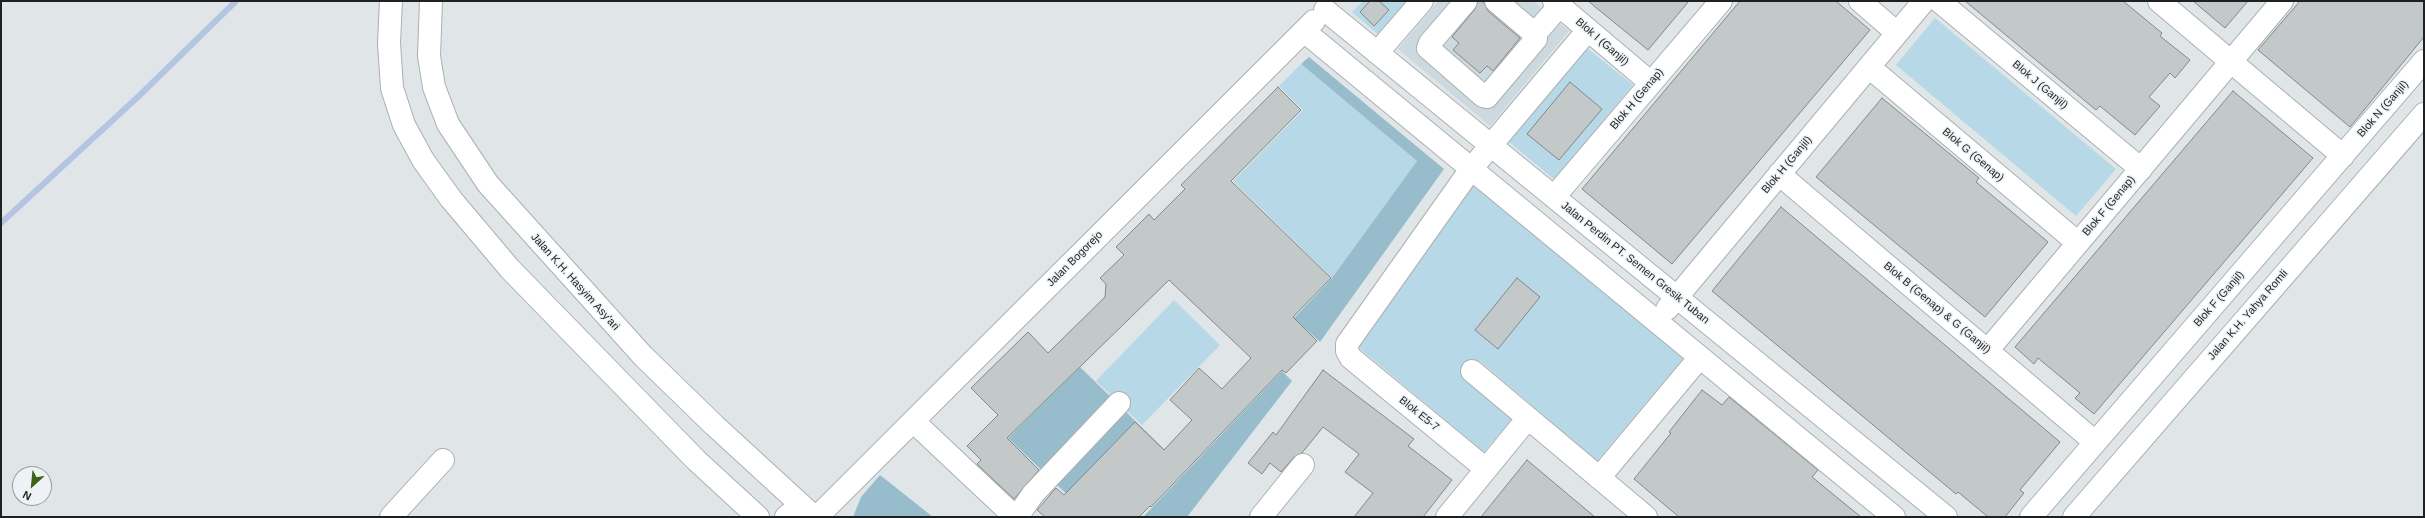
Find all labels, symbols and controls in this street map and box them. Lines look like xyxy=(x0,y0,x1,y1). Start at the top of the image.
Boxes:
street label: Blok I (Ganjil) xyxy=(1573,15,1631,69)
street label: Blok J (Ganjil) xyxy=(2010,58,2070,112)
street label: Blok H (Genap) xyxy=(1608,66,1666,132)
street label: Blok N (Ganjil) xyxy=(2355,78,2411,140)
street label: Blok G (Genap) xyxy=(1939,125,2007,185)
street label: Blok H (Ganjil) xyxy=(1759,134,1815,196)
street label: Blok F (Genap) xyxy=(2080,173,2138,239)
street label: Jalan Perdin PT. Semen Gresik Tuban xyxy=(1558,199,1712,327)
street label: Jalan Bogorejo xyxy=(1044,228,1106,290)
street label: Jalan K.H. Hasyim Asy'ari xyxy=(528,231,622,333)
street label: Blok B (Genap) & G (Ganjil) xyxy=(1881,259,1993,357)
street label: Jalan K.H. Yahya Romli xyxy=(2205,267,2291,363)
street label: Blok F (Ganjil) xyxy=(2191,268,2247,330)
street label: Blok E5-7 xyxy=(1396,394,1442,434)
north arrow xyxy=(12,466,52,506)
text: N xyxy=(21,489,33,503)

